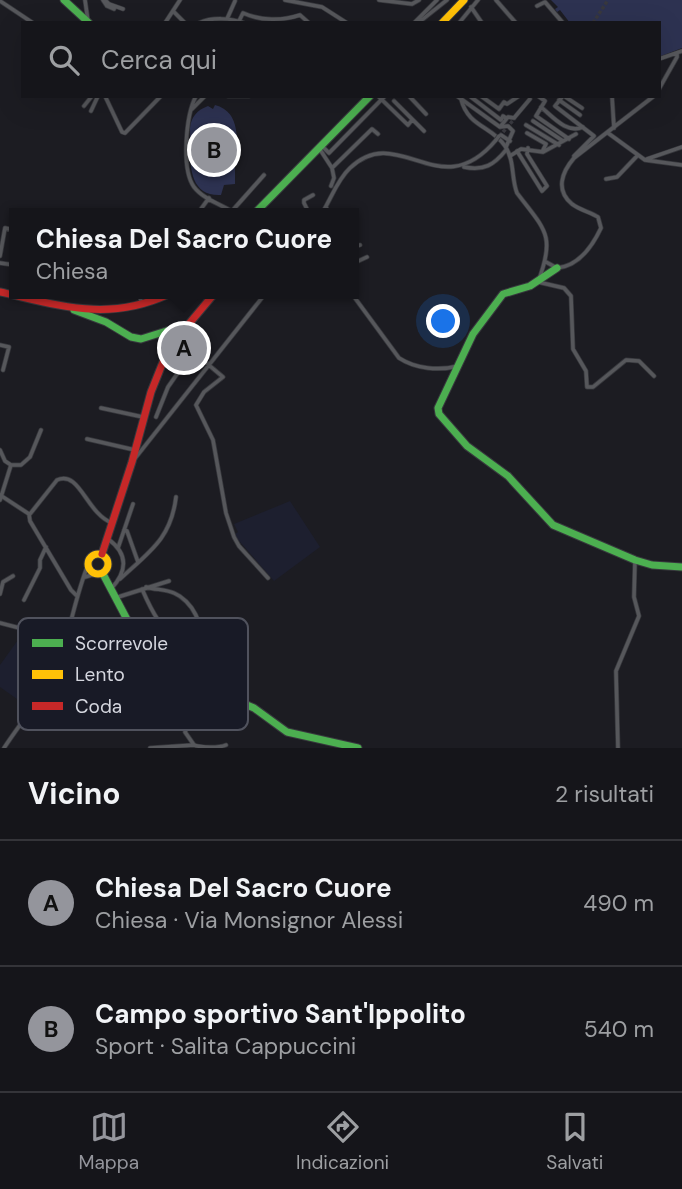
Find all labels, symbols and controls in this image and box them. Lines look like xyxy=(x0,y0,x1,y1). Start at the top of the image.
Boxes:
search box xyxy=(21,21,661,98)
icon: search xyxy=(45,41,83,79)
text: Cerca qui xyxy=(101,43,217,77)
pin: B xyxy=(191,124,237,176)
popup xyxy=(9,208,359,299)
text: Chiesa Del Sacro Cuore xyxy=(36,222,332,256)
text: Chiesa xyxy=(36,256,108,286)
your location xyxy=(426,304,460,338)
pin: A xyxy=(161,322,207,374)
legend xyxy=(18,618,248,730)
text: Scorrevole xyxy=(75,631,168,656)
text: Lento xyxy=(75,662,125,687)
text: Coda xyxy=(75,694,122,719)
text: Vicino xyxy=(28,774,121,813)
text: 2 risultati xyxy=(555,779,654,809)
text: Chiesa Del Sacro Cuore xyxy=(95,871,392,905)
text: A xyxy=(43,888,59,918)
text: 490 m xyxy=(583,888,654,918)
text: Chiesa · Via Monsignor Alessi xyxy=(95,905,403,935)
text: Campo sportivo Sant'Ippolito xyxy=(95,997,466,1031)
text: B xyxy=(44,1014,58,1044)
text: 540 m xyxy=(584,1014,654,1044)
text: Sport · Salita Cappuccini xyxy=(95,1031,356,1061)
tab: Mappa xyxy=(79,1108,139,1175)
tab: Indicazioni xyxy=(296,1108,389,1175)
tab: Salvati xyxy=(546,1108,603,1175)

